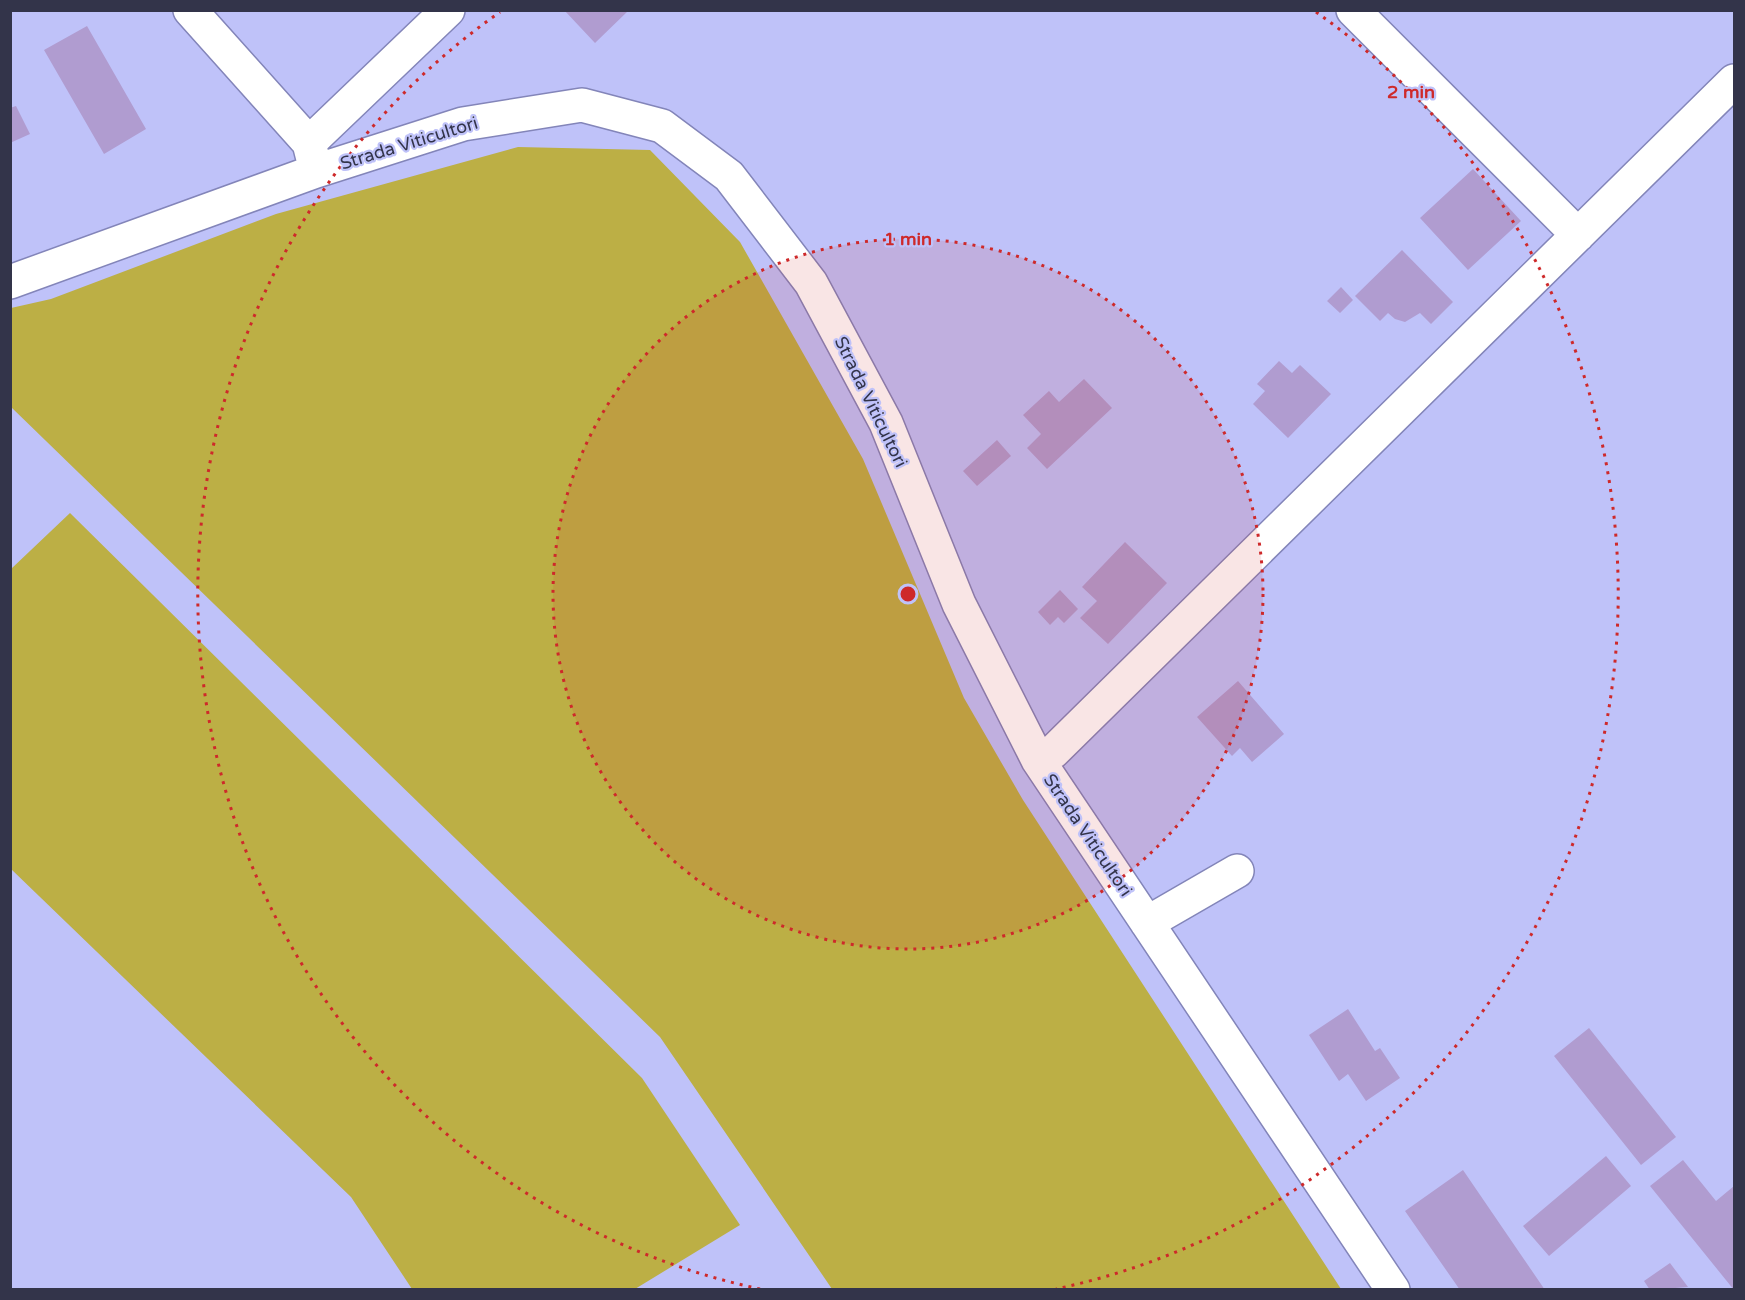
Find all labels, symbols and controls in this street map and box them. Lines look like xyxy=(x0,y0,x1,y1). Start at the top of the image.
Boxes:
text: 2 min xyxy=(1387,81,1435,103)
street label: Strada Viticultori xyxy=(337,112,481,174)
text: 1 min xyxy=(884,228,932,250)
street label: Strada Viticultori xyxy=(830,333,912,471)
centre of rings xyxy=(898,584,918,604)
street label: Strada Viticultori xyxy=(1039,770,1137,900)

